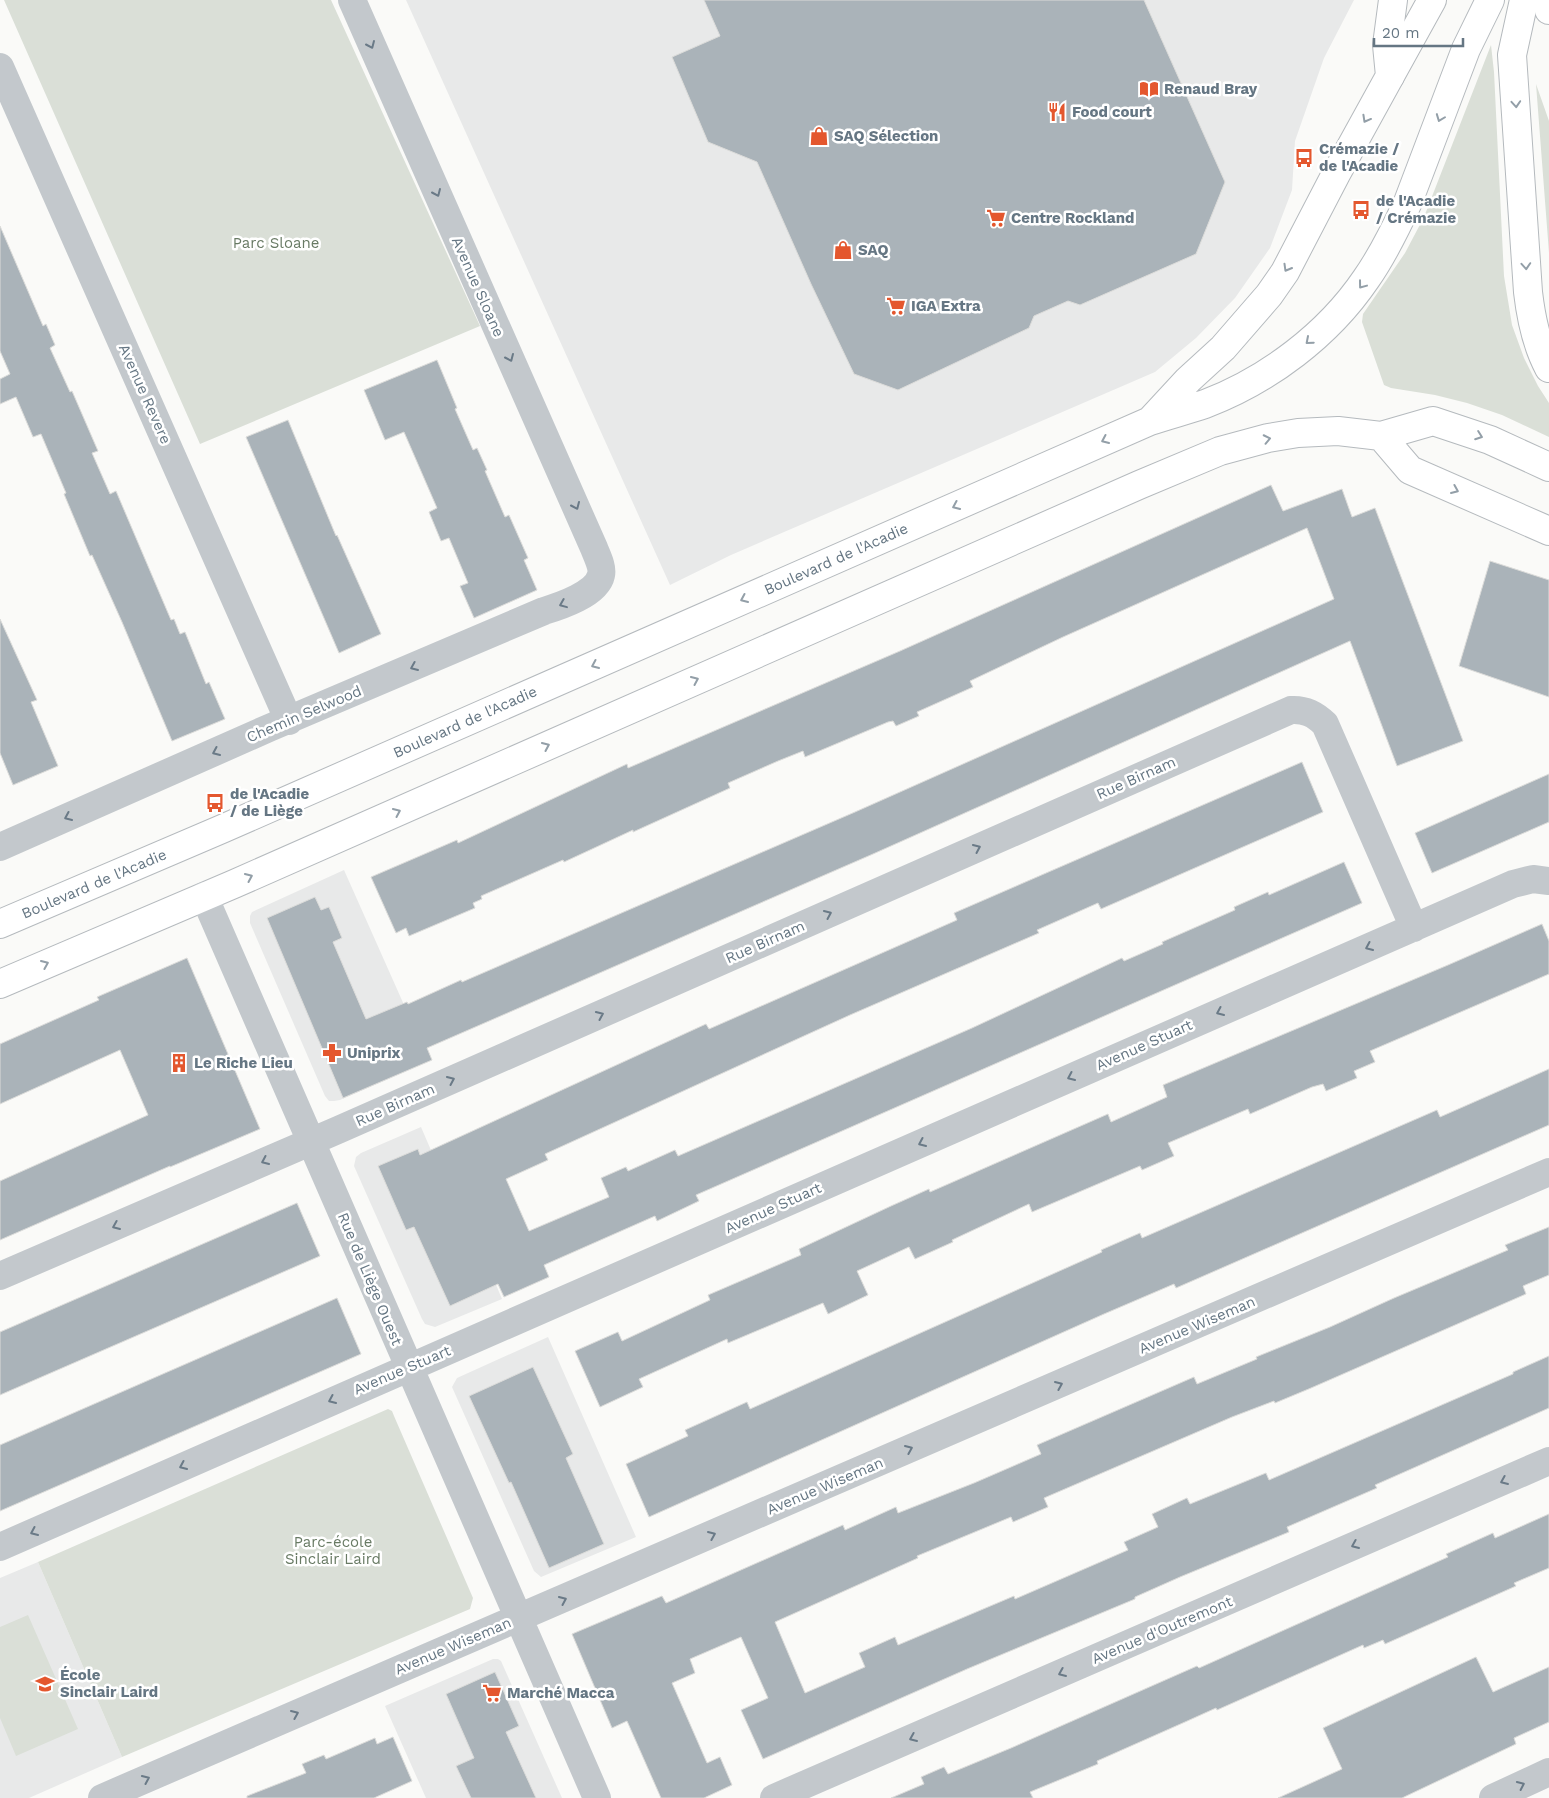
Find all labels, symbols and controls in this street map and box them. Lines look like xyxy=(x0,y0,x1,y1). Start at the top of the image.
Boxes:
scale bar xyxy=(1374,15,1463,47)
text: 20 m xyxy=(1382,24,1420,42)
one-way arrow xyxy=(365,40,376,49)
library icon: Renaud Bray xyxy=(1138,78,1160,100)
place label: Renaud Bray xyxy=(1164,80,1258,98)
one-way arrow xyxy=(1510,100,1521,108)
restaurant icon: Food court xyxy=(1046,101,1068,123)
place label: Food court xyxy=(1072,103,1152,121)
one-way arrow xyxy=(1363,113,1373,122)
one-way arrow xyxy=(1436,113,1446,122)
shop icon: SAQ Sélection xyxy=(808,125,830,147)
place label: SAQ Sélection xyxy=(834,127,938,145)
place label: Crémazie / de l'Acadie xyxy=(1319,140,1399,175)
bus stop icon: Crémazie / de l'Acadie xyxy=(1293,147,1315,169)
one-way arrow xyxy=(430,188,441,197)
place label: de l'Acadie / Crémazie xyxy=(1376,192,1456,227)
bus stop icon: de l'Acadie / Crémazie xyxy=(1350,199,1372,221)
supermarket icon: Centre Rockland xyxy=(985,207,1007,229)
place label: Centre Rockland xyxy=(1011,209,1135,227)
park label: Parc Sloane xyxy=(233,234,319,252)
street label: Avenue Sloane xyxy=(448,234,508,340)
shop icon: SAQ xyxy=(832,239,854,261)
place label: SAQ xyxy=(858,241,888,259)
one-way arrow xyxy=(1521,262,1532,270)
one-way arrow xyxy=(1283,263,1293,272)
one-way arrow xyxy=(1359,279,1367,288)
supermarket icon: IGA Extra xyxy=(885,295,907,317)
place label: IGA Extra xyxy=(911,297,981,315)
one-way arrow xyxy=(1306,335,1315,344)
street label: Avenue Revere xyxy=(115,341,175,447)
one-way arrow xyxy=(503,353,514,362)
one-way arrow xyxy=(1475,430,1483,440)
one-way arrow xyxy=(1101,434,1110,445)
one-way arrow xyxy=(1262,434,1271,444)
one-way arrow xyxy=(1450,484,1459,495)
one-way arrow xyxy=(952,499,961,510)
one-way arrow xyxy=(569,501,580,510)
street label: Boulevard de l'Acadie xyxy=(761,519,911,599)
one-way arrow xyxy=(740,593,749,604)
one-way arrow xyxy=(560,598,568,608)
one-way arrow xyxy=(591,658,600,669)
one-way arrow xyxy=(410,661,419,671)
one-way arrow xyxy=(690,676,699,687)
street label: Chemin Selwood xyxy=(244,682,364,746)
street label: Boulevard de l'Acadie xyxy=(390,682,540,762)
one-way arrow xyxy=(541,742,550,752)
one-way arrow xyxy=(212,745,221,756)
street label: Rue Birnam xyxy=(1094,753,1178,803)
place label: de l'Acadie / de Liège xyxy=(230,785,309,820)
bus stop icon: de l'Acadie / de Liège xyxy=(204,792,226,814)
one-way arrow xyxy=(392,807,401,818)
one-way arrow xyxy=(64,812,72,822)
one-way arrow xyxy=(972,844,981,855)
street label: Boulevard de l'Acadie xyxy=(19,845,169,923)
one-way arrow xyxy=(244,873,253,884)
one-way arrow xyxy=(823,909,832,920)
street label: Rue Birnam xyxy=(723,917,807,967)
one-way arrow xyxy=(1365,941,1374,952)
one-way arrow xyxy=(40,960,49,971)
one-way arrow xyxy=(1216,1006,1225,1017)
one-way arrow xyxy=(595,1010,604,1021)
street label: Avenue Stuart xyxy=(1093,1015,1196,1074)
pharmacy icon: Uniprix xyxy=(321,1042,343,1064)
place label: Uniprix xyxy=(347,1044,401,1062)
building icon: Le Riche Lieu xyxy=(168,1052,190,1074)
place label: Le Riche Lieu xyxy=(194,1054,293,1072)
one-way arrow xyxy=(1067,1071,1076,1082)
one-way arrow xyxy=(446,1076,455,1087)
street label: Rue Birnam xyxy=(353,1080,437,1130)
one-way arrow xyxy=(918,1136,927,1147)
one-way arrow xyxy=(261,1155,270,1166)
street label: Avenue Stuart xyxy=(722,1178,825,1237)
street label: Rue de Liège Ouest xyxy=(334,1210,406,1349)
one-way arrow xyxy=(112,1219,121,1230)
street label: Avenue Wiseman xyxy=(1136,1292,1258,1358)
street label: Avenue Stuart xyxy=(351,1341,454,1399)
one-way arrow xyxy=(1054,1380,1062,1390)
one-way arrow xyxy=(328,1394,337,1405)
one-way arrow xyxy=(904,1445,913,1456)
street label: Avenue Wiseman xyxy=(764,1453,886,1519)
one-way arrow xyxy=(179,1460,188,1471)
one-way arrow xyxy=(1500,1474,1509,1485)
one-way arrow xyxy=(30,1525,39,1536)
one-way arrow xyxy=(707,1530,716,1541)
park label: Parc-école Sinclair Laird xyxy=(285,1533,381,1568)
one-way arrow xyxy=(1351,1539,1360,1550)
street label: Avenue d'Outremont xyxy=(1089,1592,1236,1668)
one-way arrow xyxy=(558,1595,567,1606)
street label: Avenue Wiseman xyxy=(392,1613,514,1679)
place label: École Sinclair Laird xyxy=(60,1666,158,1701)
one-way arrow xyxy=(1058,1667,1067,1678)
school or university icon: École Sinclair Laird xyxy=(34,1673,56,1695)
supermarket icon: Marché Macca xyxy=(481,1682,503,1704)
place label: Marché Macca xyxy=(507,1684,615,1702)
one-way arrow xyxy=(290,1709,299,1720)
one-way arrow xyxy=(909,1731,918,1742)
one-way arrow xyxy=(141,1774,150,1785)
one-way arrow xyxy=(1516,1781,1525,1791)

